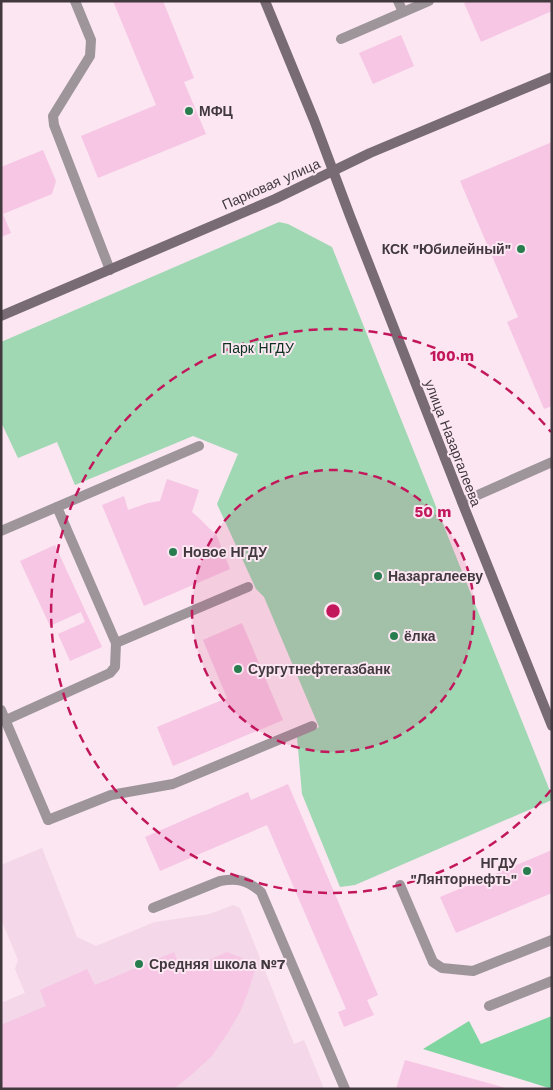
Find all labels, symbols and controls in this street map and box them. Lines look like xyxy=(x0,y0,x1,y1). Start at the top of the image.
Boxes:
place label: МФЦ xyxy=(199,103,234,119)
marker: МФЦ xyxy=(183,105,195,117)
street label: Парковая улица xyxy=(219,155,323,213)
place label: КСК "Юбилейный" xyxy=(382,241,511,257)
marker: КСК "Юбилейный" xyxy=(515,243,527,255)
park label: Парк НГДУ xyxy=(222,340,294,356)
text: 100 m xyxy=(430,347,474,365)
street label: улица Назаргалеева xyxy=(421,377,485,509)
text: 50 m xyxy=(415,503,451,521)
place label: Новое НГДУ xyxy=(183,544,267,560)
marker: Новое НГДУ xyxy=(167,546,179,558)
place label: Назаргалееву xyxy=(388,568,483,584)
marker: Назаргалееву xyxy=(372,570,384,582)
centre of rings xyxy=(324,602,342,620)
place label: ёлка xyxy=(404,628,436,644)
marker: ёлка xyxy=(388,630,400,642)
place label: Сургутнефтегазбанк xyxy=(248,661,391,677)
marker: Сургутнефтегазбанк xyxy=(232,663,244,675)
place label: НГДУ "Лянторнефть" xyxy=(410,855,517,887)
marker: НГДУ "Лянторнефть" xyxy=(521,865,533,877)
place label: Средняя школа №7 xyxy=(149,956,286,972)
marker: Средняя школа №7 xyxy=(133,958,145,970)

